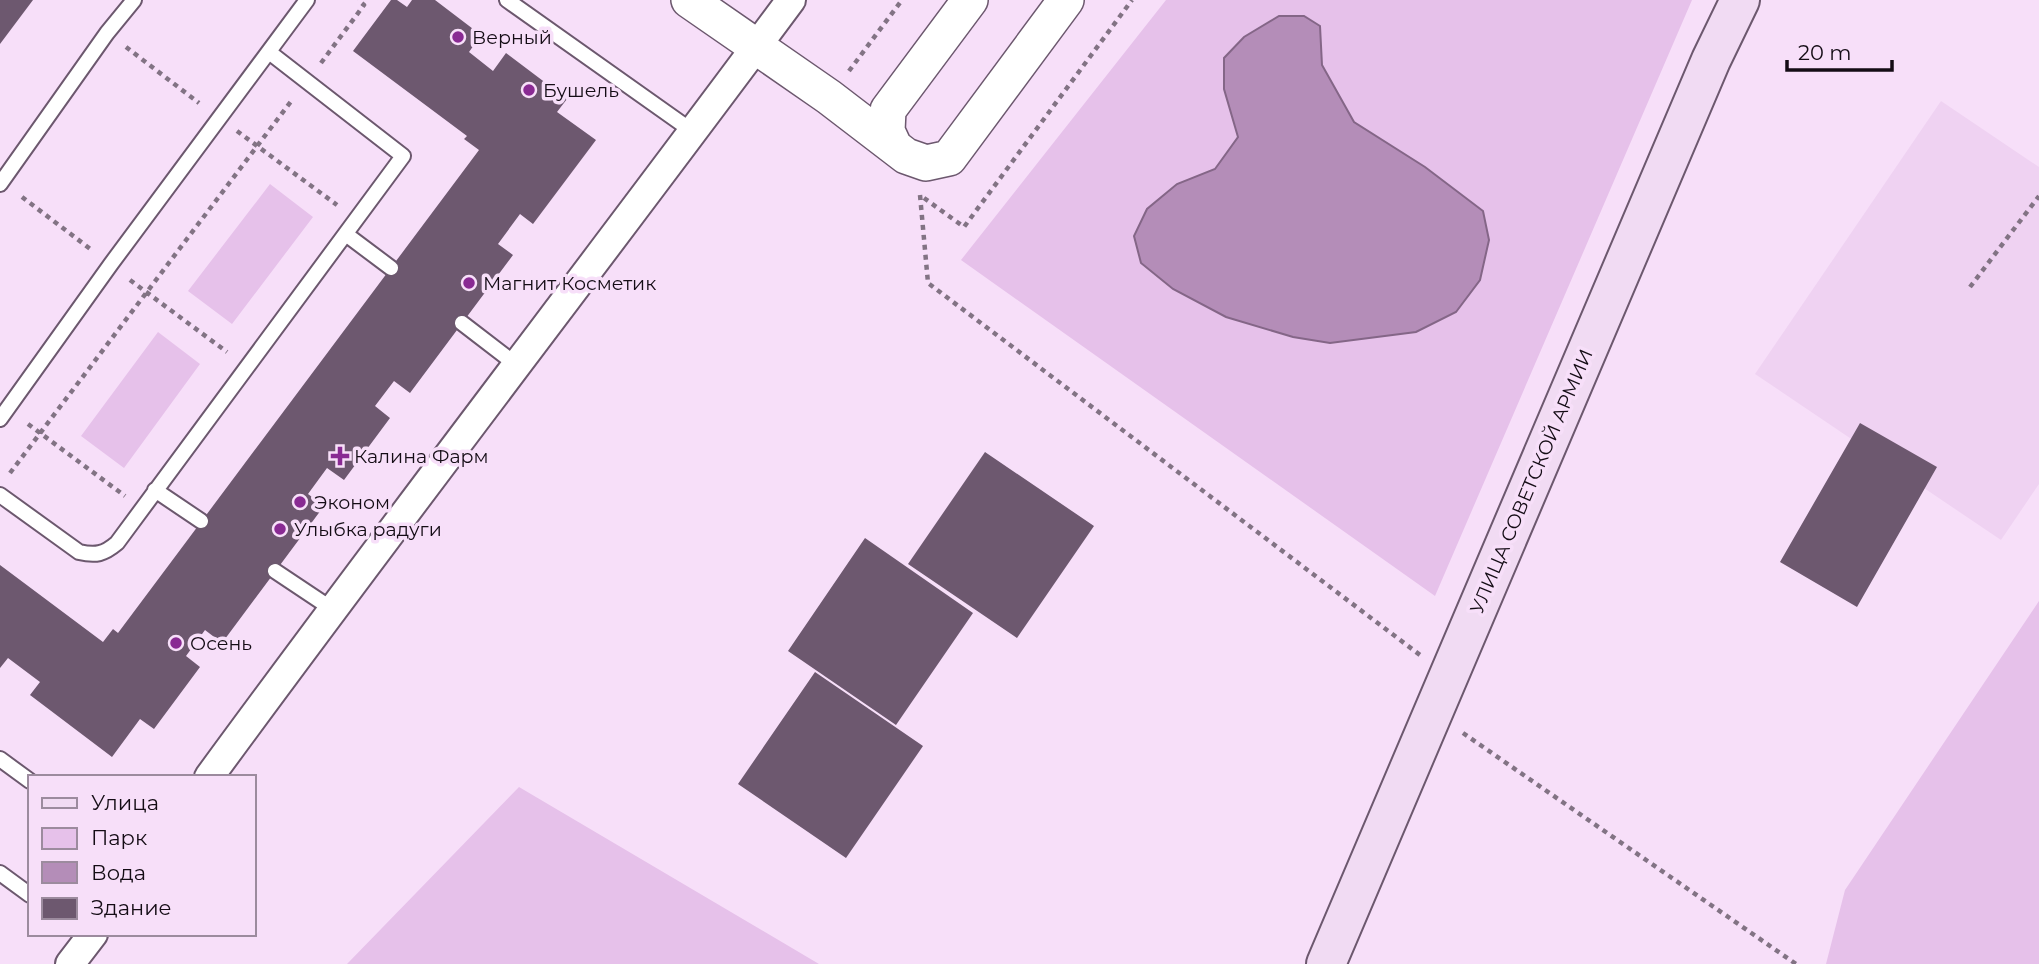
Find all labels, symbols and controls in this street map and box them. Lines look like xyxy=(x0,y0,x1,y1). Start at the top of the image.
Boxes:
place label: Верный xyxy=(472,26,552,49)
scale bar xyxy=(1787,28,1892,72)
marker: Верный xyxy=(450,29,466,45)
text: 20 m xyxy=(1798,40,1852,65)
place label: Бушель xyxy=(543,79,619,102)
marker: Бушель xyxy=(521,82,537,98)
place label: Магнит Косметик xyxy=(483,272,656,295)
marker: Магнит Косметик xyxy=(461,275,477,291)
street label: УЛИЦА СОВЕТСКОЙ АРМИИ xyxy=(1465,346,1598,617)
place label: Калина Фарм xyxy=(354,445,489,468)
marker: Калина Фарм xyxy=(332,448,348,464)
place label: Эконом xyxy=(314,491,390,514)
marker: Эконом xyxy=(292,494,308,510)
place label: Улыбка радуги xyxy=(294,518,442,541)
marker: Улыбка радуги xyxy=(272,521,288,537)
place label: Осень xyxy=(190,632,252,655)
marker: Осень xyxy=(168,635,184,651)
legend xyxy=(28,775,256,936)
text: Улица xyxy=(91,790,159,815)
text: Парк xyxy=(91,825,147,850)
text: Вода xyxy=(91,860,146,885)
text: Здание xyxy=(91,895,172,920)

